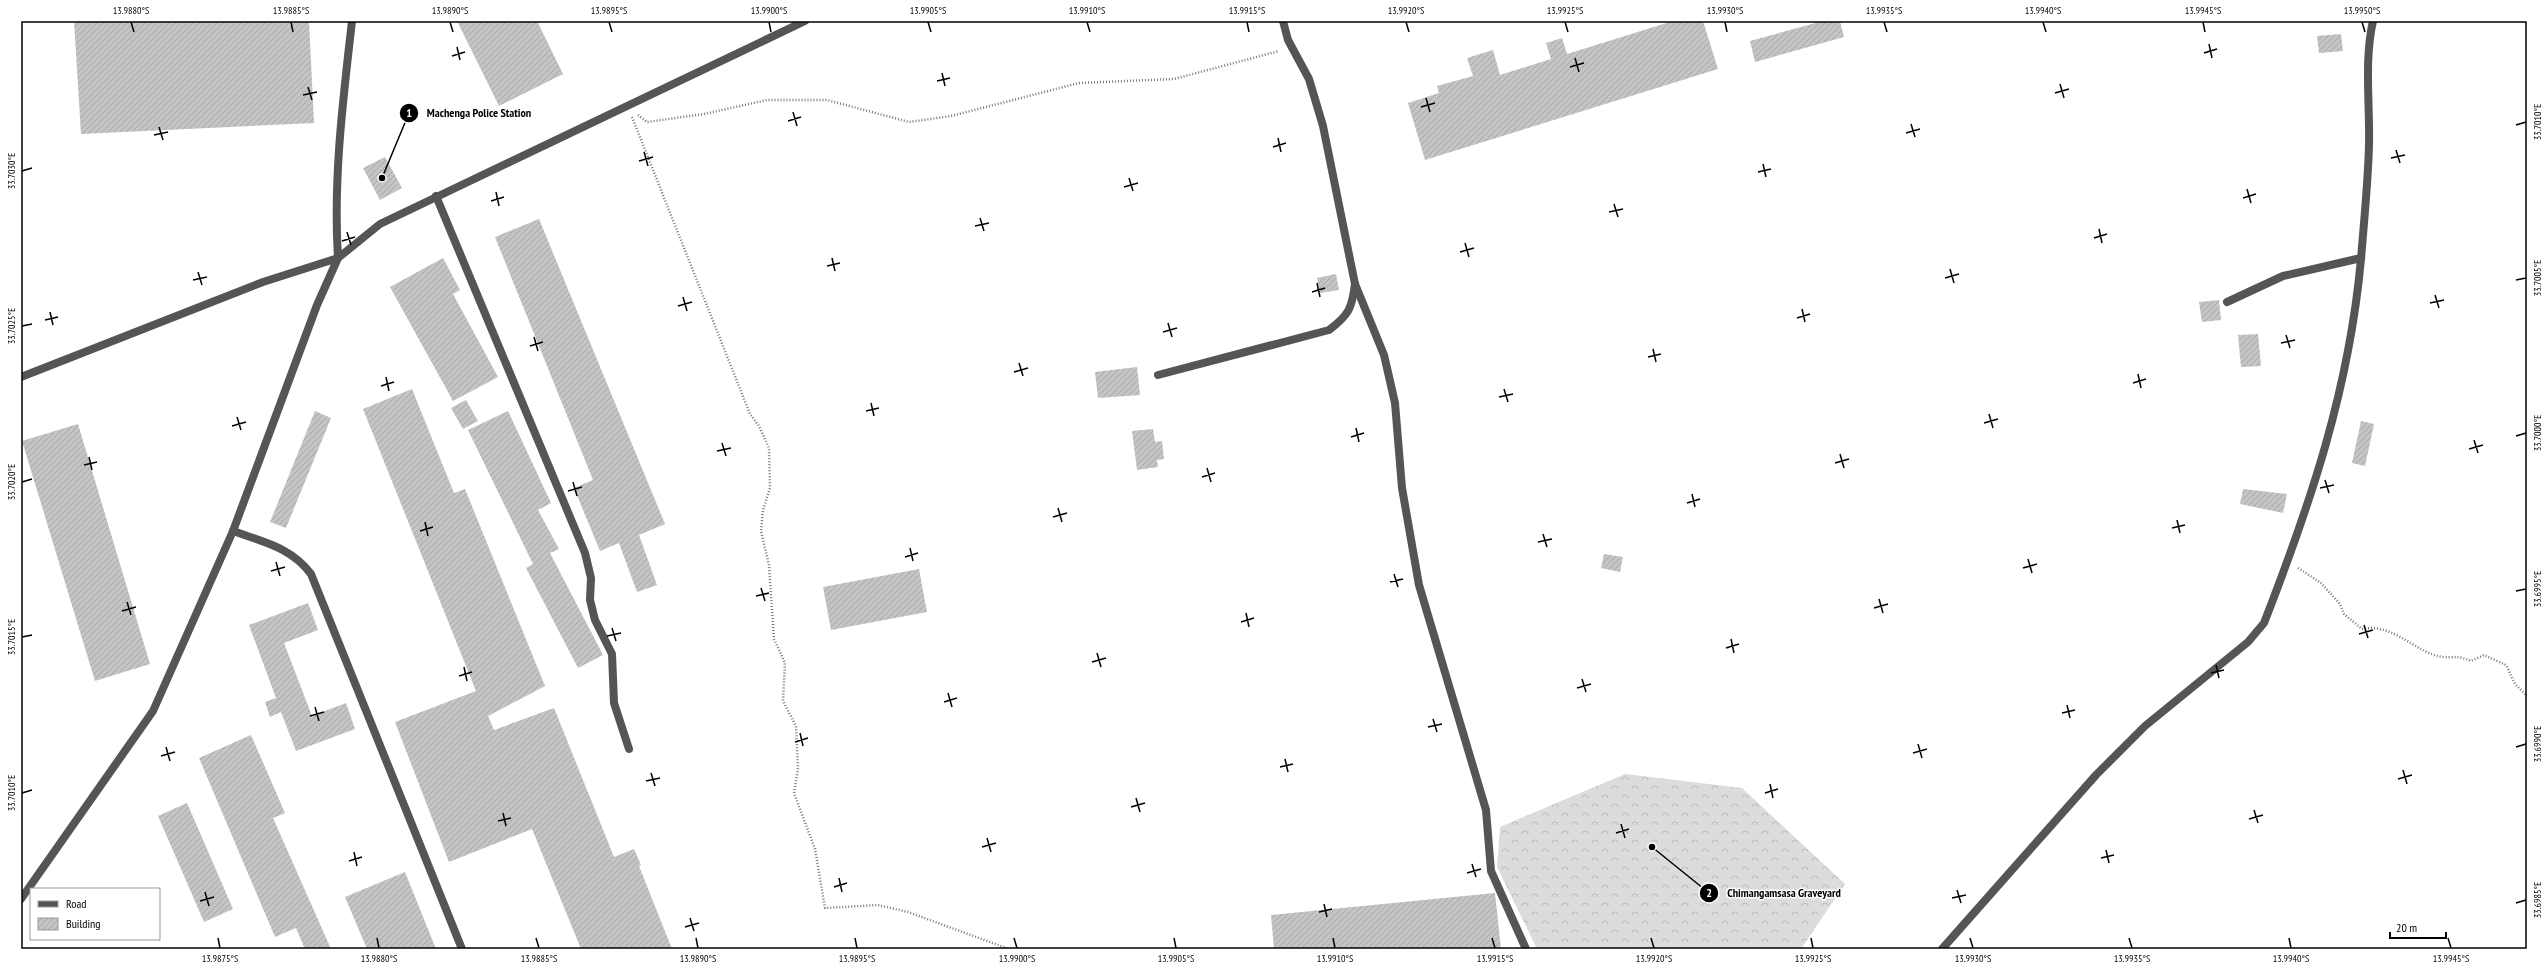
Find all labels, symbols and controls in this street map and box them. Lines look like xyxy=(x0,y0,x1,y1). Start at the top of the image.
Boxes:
text: 13.9880°S xyxy=(113,4,149,17)
text: 13.9885°S xyxy=(273,4,309,17)
text: 13.9890°S xyxy=(432,4,468,17)
text: 13.9895°S xyxy=(591,4,627,17)
text: 13.9900°S xyxy=(751,4,787,17)
text: 13.9905°S xyxy=(910,4,946,17)
text: 13.9910°S xyxy=(1069,4,1105,17)
text: 13.9915°S xyxy=(1229,4,1265,17)
text: 13.9920°S xyxy=(1388,4,1424,17)
text: 13.9925°S xyxy=(1547,4,1583,17)
text: 13.9930°S xyxy=(1707,4,1743,17)
text: 13.9935°S xyxy=(1866,4,1902,17)
text: 13.9940°S xyxy=(2025,4,2061,17)
text: 13.9945°S xyxy=(2185,4,2221,17)
text: 13.9950°S xyxy=(2344,4,2380,17)
callout: Machenga Police Station xyxy=(399,101,540,125)
text: 33.7010°E xyxy=(2531,104,2544,140)
text: 1 xyxy=(406,105,412,120)
text: Machenga Police Station xyxy=(427,105,531,120)
text: 33.7030°E xyxy=(5,153,18,189)
text: 33.7005°E xyxy=(2531,260,2544,296)
text: 33.7025°E xyxy=(5,308,18,344)
text: 33.7000°E xyxy=(2531,415,2544,451)
text: 33.7020°E xyxy=(5,464,18,500)
text: 33.6995°E xyxy=(2531,571,2544,607)
text: 33.7015°E xyxy=(5,619,18,655)
text: 33.6990°E xyxy=(2531,726,2544,762)
text: 33.7010°E xyxy=(5,775,18,811)
callout: Chimangamsasa Graveyard xyxy=(1699,881,1849,905)
text: 33.6985°E xyxy=(2531,882,2544,918)
text: 2 xyxy=(1706,885,1712,900)
text: Chimangamsasa Graveyard xyxy=(1727,885,1841,900)
legend xyxy=(30,888,160,940)
text: Road xyxy=(66,896,86,911)
scale bar xyxy=(2390,914,2446,940)
text: Building xyxy=(66,916,101,931)
text: 20 m xyxy=(2396,920,2417,935)
text: 13.9875°S xyxy=(202,952,238,965)
text: 13.9880°S xyxy=(361,952,397,965)
text: 13.9885°S xyxy=(521,952,557,965)
text: 13.9890°S xyxy=(680,952,716,965)
text: 13.9895°S xyxy=(839,952,875,965)
text: 13.9900°S xyxy=(999,952,1035,965)
text: 13.9905°S xyxy=(1158,952,1194,965)
text: 13.9910°S xyxy=(1317,952,1353,965)
text: 13.9915°S xyxy=(1477,952,1513,965)
text: 13.9920°S xyxy=(1636,952,1672,965)
text: 13.9925°S xyxy=(1795,952,1831,965)
text: 13.9930°S xyxy=(1955,952,1991,965)
text: 13.9935°S xyxy=(2114,952,2150,965)
text: 13.9940°S xyxy=(2273,952,2309,965)
text: 13.9945°S xyxy=(2433,952,2469,965)

